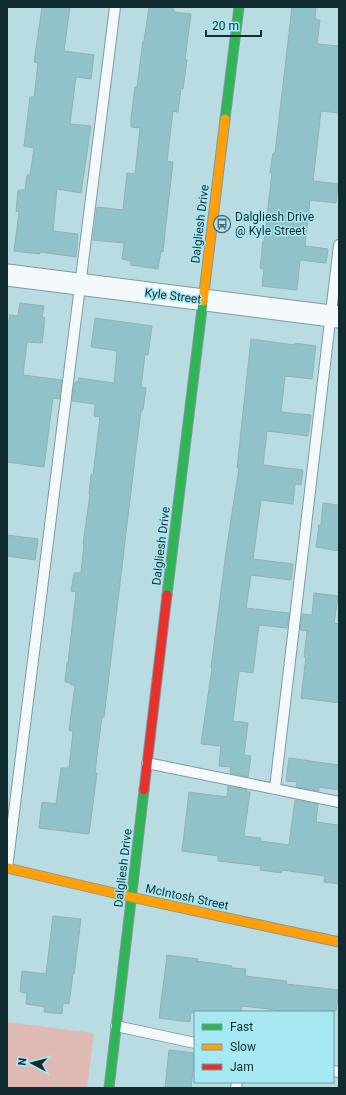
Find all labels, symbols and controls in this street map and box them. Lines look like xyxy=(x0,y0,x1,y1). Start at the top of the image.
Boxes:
scale bar xyxy=(206,12,261,38)
text: 20 m xyxy=(212,19,239,33)
street label: Dalgliesh Drive xyxy=(188,184,212,264)
place label: Dalgliesh Drive @ Kyle Street xyxy=(235,210,314,238)
bus stop icon: Dalgliesh Drive @ Kyle Street xyxy=(212,214,232,234)
street label: Kyle Street xyxy=(144,286,202,306)
street label: Dalgliesh Drive xyxy=(149,506,173,586)
street label: Dalgliesh Drive xyxy=(111,828,135,908)
street label: McIntosh Street xyxy=(144,881,230,913)
legend xyxy=(194,1011,334,1083)
text: Fast xyxy=(230,1020,253,1034)
text: Slow xyxy=(230,1040,256,1054)
north arrow xyxy=(12,1043,52,1083)
text: N xyxy=(16,1057,30,1066)
text: Jam xyxy=(230,1060,254,1074)

